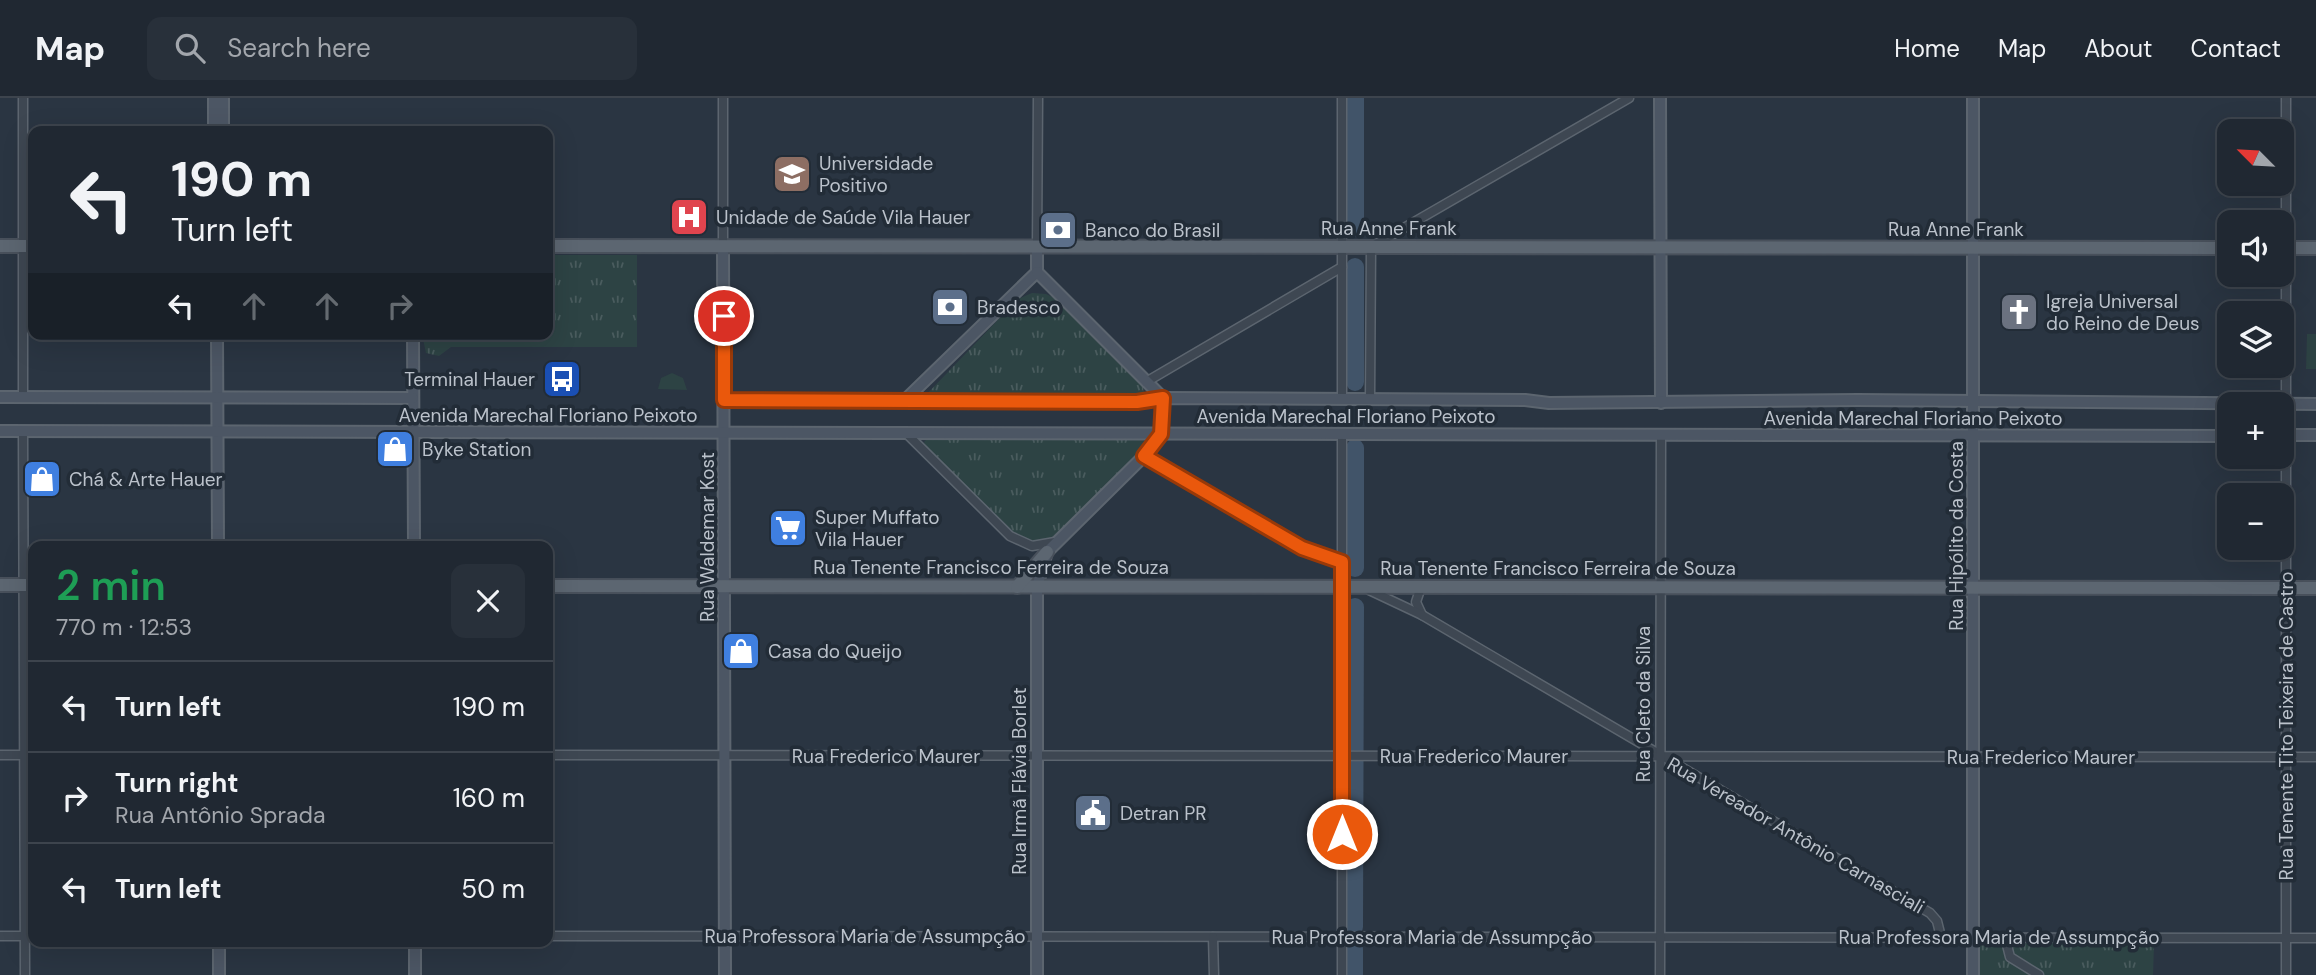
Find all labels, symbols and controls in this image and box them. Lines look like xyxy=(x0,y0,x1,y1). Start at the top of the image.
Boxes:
search box xyxy=(147,17,637,80)
text: Map xyxy=(35,27,105,70)
icon: search xyxy=(171,29,209,67)
text: Search here xyxy=(227,31,371,65)
text: Home xyxy=(1894,33,1960,64)
text: Map xyxy=(1998,33,2046,64)
text: About xyxy=(2084,33,2153,64)
text: Contact xyxy=(2191,33,2281,64)
north arrow xyxy=(2217,119,2294,196)
map controls xyxy=(2217,119,2294,560)
text: 190 m xyxy=(171,147,312,211)
place label: Universidade Positivo xyxy=(819,151,933,198)
school or university icon: Universidade Positivo xyxy=(771,153,813,195)
icon: left xyxy=(56,154,147,245)
hospital icon: Unidade de Saúde Vila Hauer xyxy=(668,196,710,238)
place label: Unidade de Saúde Vila Hauer xyxy=(716,205,971,230)
text: Turn left xyxy=(171,209,293,251)
bank icon: Banco do Brasil xyxy=(1037,209,1079,251)
button: sound xyxy=(2217,210,2294,287)
street label: Rua Anne Frank xyxy=(1321,216,1457,241)
street label: Rua Anne Frank xyxy=(1888,217,2024,242)
place label: Banco do Brasil xyxy=(1085,218,1220,243)
pin xyxy=(694,286,754,346)
bank icon: Bradesco xyxy=(929,286,971,328)
icon: left xyxy=(162,287,200,325)
icon: ahead xyxy=(235,287,273,325)
icon: ahead xyxy=(308,287,346,325)
icon: right xyxy=(381,287,419,325)
place label: Igreja Universal do Reino de Deus xyxy=(2046,289,2200,336)
church icon: Igreja Universal do Reino de Deus xyxy=(1998,291,2040,333)
place label: Bradesco xyxy=(977,295,1060,320)
icon: arrive xyxy=(705,297,743,335)
button: layers xyxy=(2217,301,2294,378)
bus stop icon: Terminal Hauer xyxy=(541,358,583,400)
place label: Terminal Hauer xyxy=(404,367,535,392)
button: + xyxy=(2217,392,2294,469)
street label: Avenida Marechal Floriano Peixoto xyxy=(399,403,697,428)
street label: Avenida Marechal Floriano Peixoto xyxy=(1197,404,1495,429)
street label: Avenida Marechal Floriano Peixoto xyxy=(1764,406,2062,431)
shop icon: Byke Station xyxy=(374,428,416,470)
place label: Byke Station xyxy=(422,437,531,462)
street label: Rua Hipólito da Costa xyxy=(1944,441,1969,631)
street label: Rua Waldemar Kost xyxy=(695,452,720,622)
shop icon: Chá & Arte Hauer xyxy=(21,458,63,500)
place label: Chá & Arte Hauer xyxy=(69,467,223,492)
button: − xyxy=(2217,483,2294,560)
place label: Super Muffato Vila Hauer xyxy=(815,505,940,552)
supermarket icon: Super Muffato Vila Hauer xyxy=(767,507,809,549)
street label: Rua Tenente Francisco Ferreira de Souza xyxy=(813,555,1169,580)
street label: Rua Tenente Francisco Ferreira de Souza xyxy=(1380,556,1736,581)
text: 2 min xyxy=(56,558,166,613)
button: close xyxy=(451,564,525,638)
street label: Rua Tenente Tito Teixeira de Castro xyxy=(2274,572,2299,880)
text: 770 m · 12:53 xyxy=(56,612,192,642)
street label: Rua Cleto da Silva xyxy=(1631,626,1656,782)
shop icon: Casa do Queijo xyxy=(720,630,762,672)
place label: Casa do Queijo xyxy=(768,639,902,664)
street label: Rua Irmã Flávia Borlet xyxy=(1007,687,1032,875)
icon: left xyxy=(56,688,94,726)
text: Turn left xyxy=(115,690,222,724)
text: 190 m xyxy=(453,690,525,724)
street label: Rua Frederico Maurer xyxy=(792,744,980,769)
street label: Rua Frederico Maurer xyxy=(1380,744,1568,769)
street label: Rua Frederico Maurer xyxy=(1947,745,2135,770)
street label: Rua Vereador Antônio Carnasciali xyxy=(1663,751,1929,920)
text: Turn right xyxy=(115,766,239,800)
icon: right xyxy=(56,779,94,817)
text: 160 m xyxy=(453,781,525,815)
public building icon: Detran PR xyxy=(1072,792,1114,834)
position arrow xyxy=(1305,797,1379,871)
text: Rua Antônio Sprada xyxy=(115,800,325,830)
place label: Detran PR xyxy=(1120,801,1207,826)
icon: left xyxy=(56,870,94,908)
text: Turn left xyxy=(115,872,222,906)
text: 50 m xyxy=(461,872,525,906)
street label: Rua Professora Maria de Assumpção xyxy=(704,924,1026,949)
street label: Rua Professora Maria de Assumpção xyxy=(1271,925,1593,950)
street label: Rua Professora Maria de Assumpção xyxy=(1838,925,2160,950)

